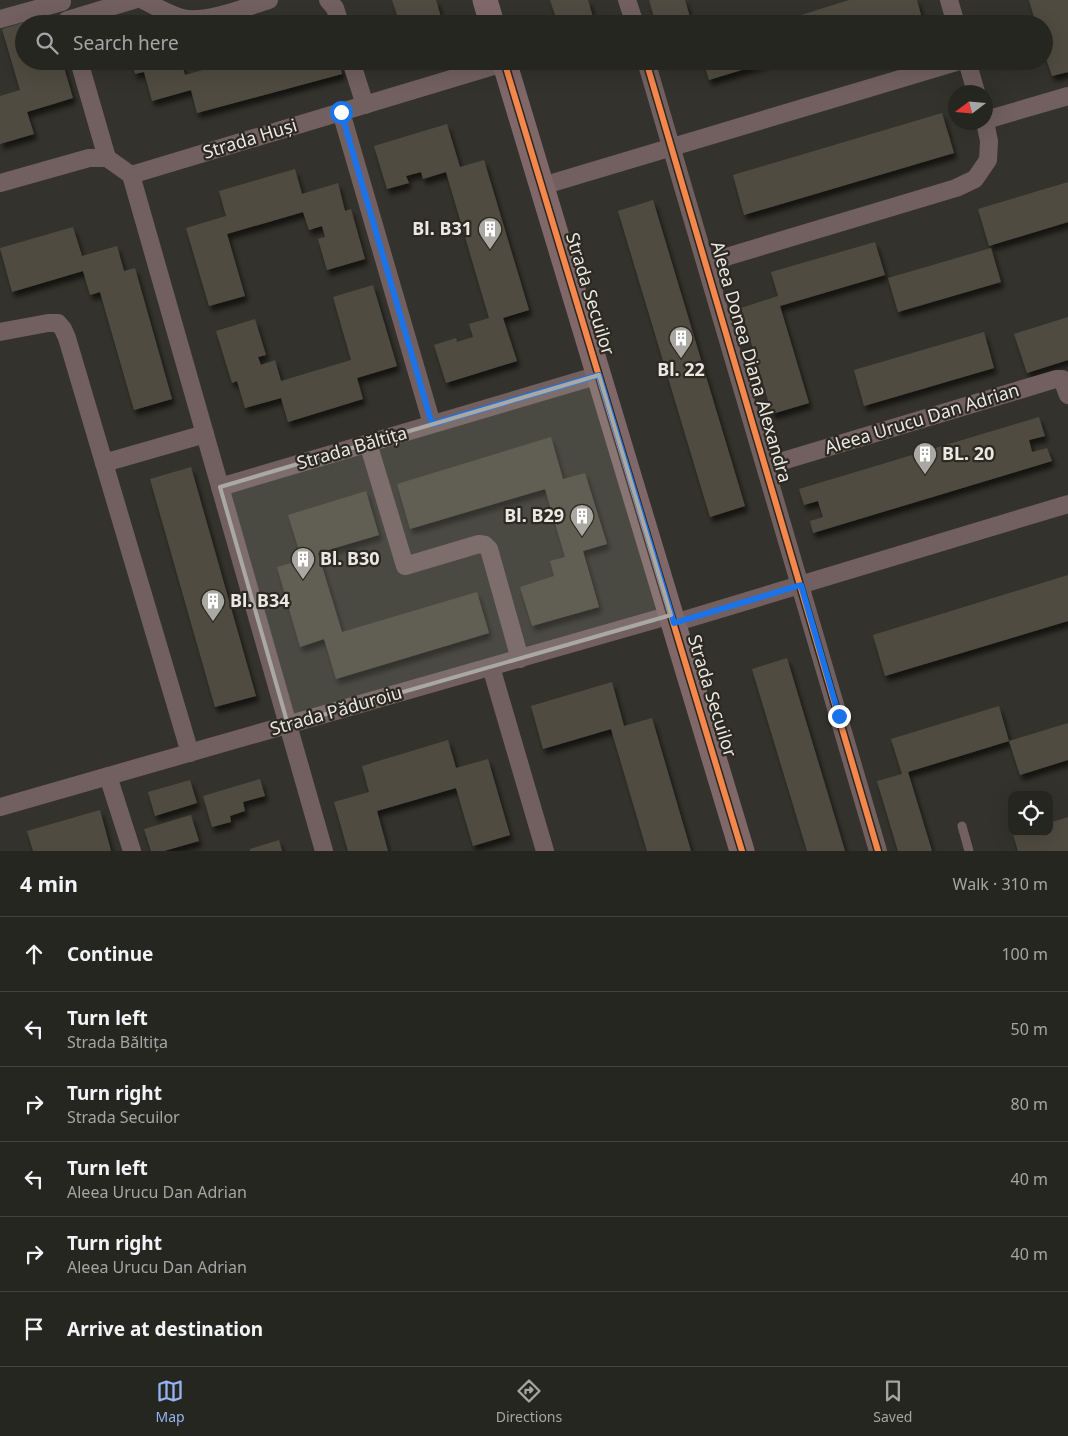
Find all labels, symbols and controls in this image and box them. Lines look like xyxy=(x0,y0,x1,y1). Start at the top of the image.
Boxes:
search box xyxy=(15,15,1053,70)
icon: search xyxy=(33,29,61,57)
text: Search here xyxy=(73,30,179,56)
north arrow xyxy=(948,85,993,130)
route start xyxy=(330,101,353,124)
street label: Strada Huși xyxy=(200,112,300,164)
place label: Bl. B31 xyxy=(412,216,472,240)
building icon: Bl. B31 xyxy=(477,216,503,250)
street label: Strada Secuilor xyxy=(561,230,621,358)
street label: Aleea Donea Diana Alexandra xyxy=(706,238,798,485)
building icon: Bl. 22 xyxy=(668,325,694,359)
place label: Bl. 22 xyxy=(657,357,705,381)
street label: Aleea Urucu Dan Adrian xyxy=(821,377,1022,459)
street label: Strada Băltița xyxy=(294,420,410,474)
building icon: BL. 20 xyxy=(912,441,938,475)
place label: BL. 20 xyxy=(942,441,994,465)
place label: Bl. B29 xyxy=(504,503,564,527)
building icon: Bl. B29 xyxy=(569,503,595,537)
building icon: Bl. B30 xyxy=(290,546,316,580)
place label: Bl. B30 xyxy=(320,546,380,570)
building icon: Bl. B34 xyxy=(200,588,226,622)
place label: Bl. B34 xyxy=(230,588,290,612)
street label: Strada Secuilor xyxy=(683,632,743,760)
street label: Strada Păduroiu xyxy=(267,680,405,740)
route end xyxy=(828,705,851,728)
map controls xyxy=(1008,791,1053,836)
button: locate xyxy=(1008,791,1053,836)
text: 4 min xyxy=(20,870,78,898)
text: Walk · 310 m xyxy=(953,873,1048,895)
icon: ahead xyxy=(20,940,48,968)
text: Continue xyxy=(67,941,153,967)
text: 100 m xyxy=(1001,943,1048,965)
text: Turn left xyxy=(67,1005,148,1031)
icon: left xyxy=(20,1015,48,1043)
text: 50 m xyxy=(1011,1018,1048,1040)
text: Strada Băltița xyxy=(67,1031,168,1053)
text: Turn right xyxy=(67,1080,162,1106)
icon: right xyxy=(20,1090,48,1118)
text: 80 m xyxy=(1011,1093,1048,1115)
text: Strada Secuilor xyxy=(67,1106,180,1128)
text: Turn left xyxy=(67,1155,148,1181)
icon: left xyxy=(20,1165,48,1193)
text: 40 m xyxy=(1011,1168,1048,1190)
text: Aleea Urucu Dan Adrian xyxy=(67,1181,247,1203)
text: Turn right xyxy=(67,1230,162,1256)
icon: right xyxy=(20,1240,48,1268)
text: 40 m xyxy=(1011,1243,1048,1265)
text: Aleea Urucu Dan Adrian xyxy=(67,1256,247,1278)
icon: arrive xyxy=(20,1315,48,1343)
text: Arrive at destination xyxy=(67,1316,263,1342)
tab: Map xyxy=(156,1377,185,1426)
tab: Directions xyxy=(496,1377,562,1426)
tab: Saved xyxy=(873,1377,912,1426)

